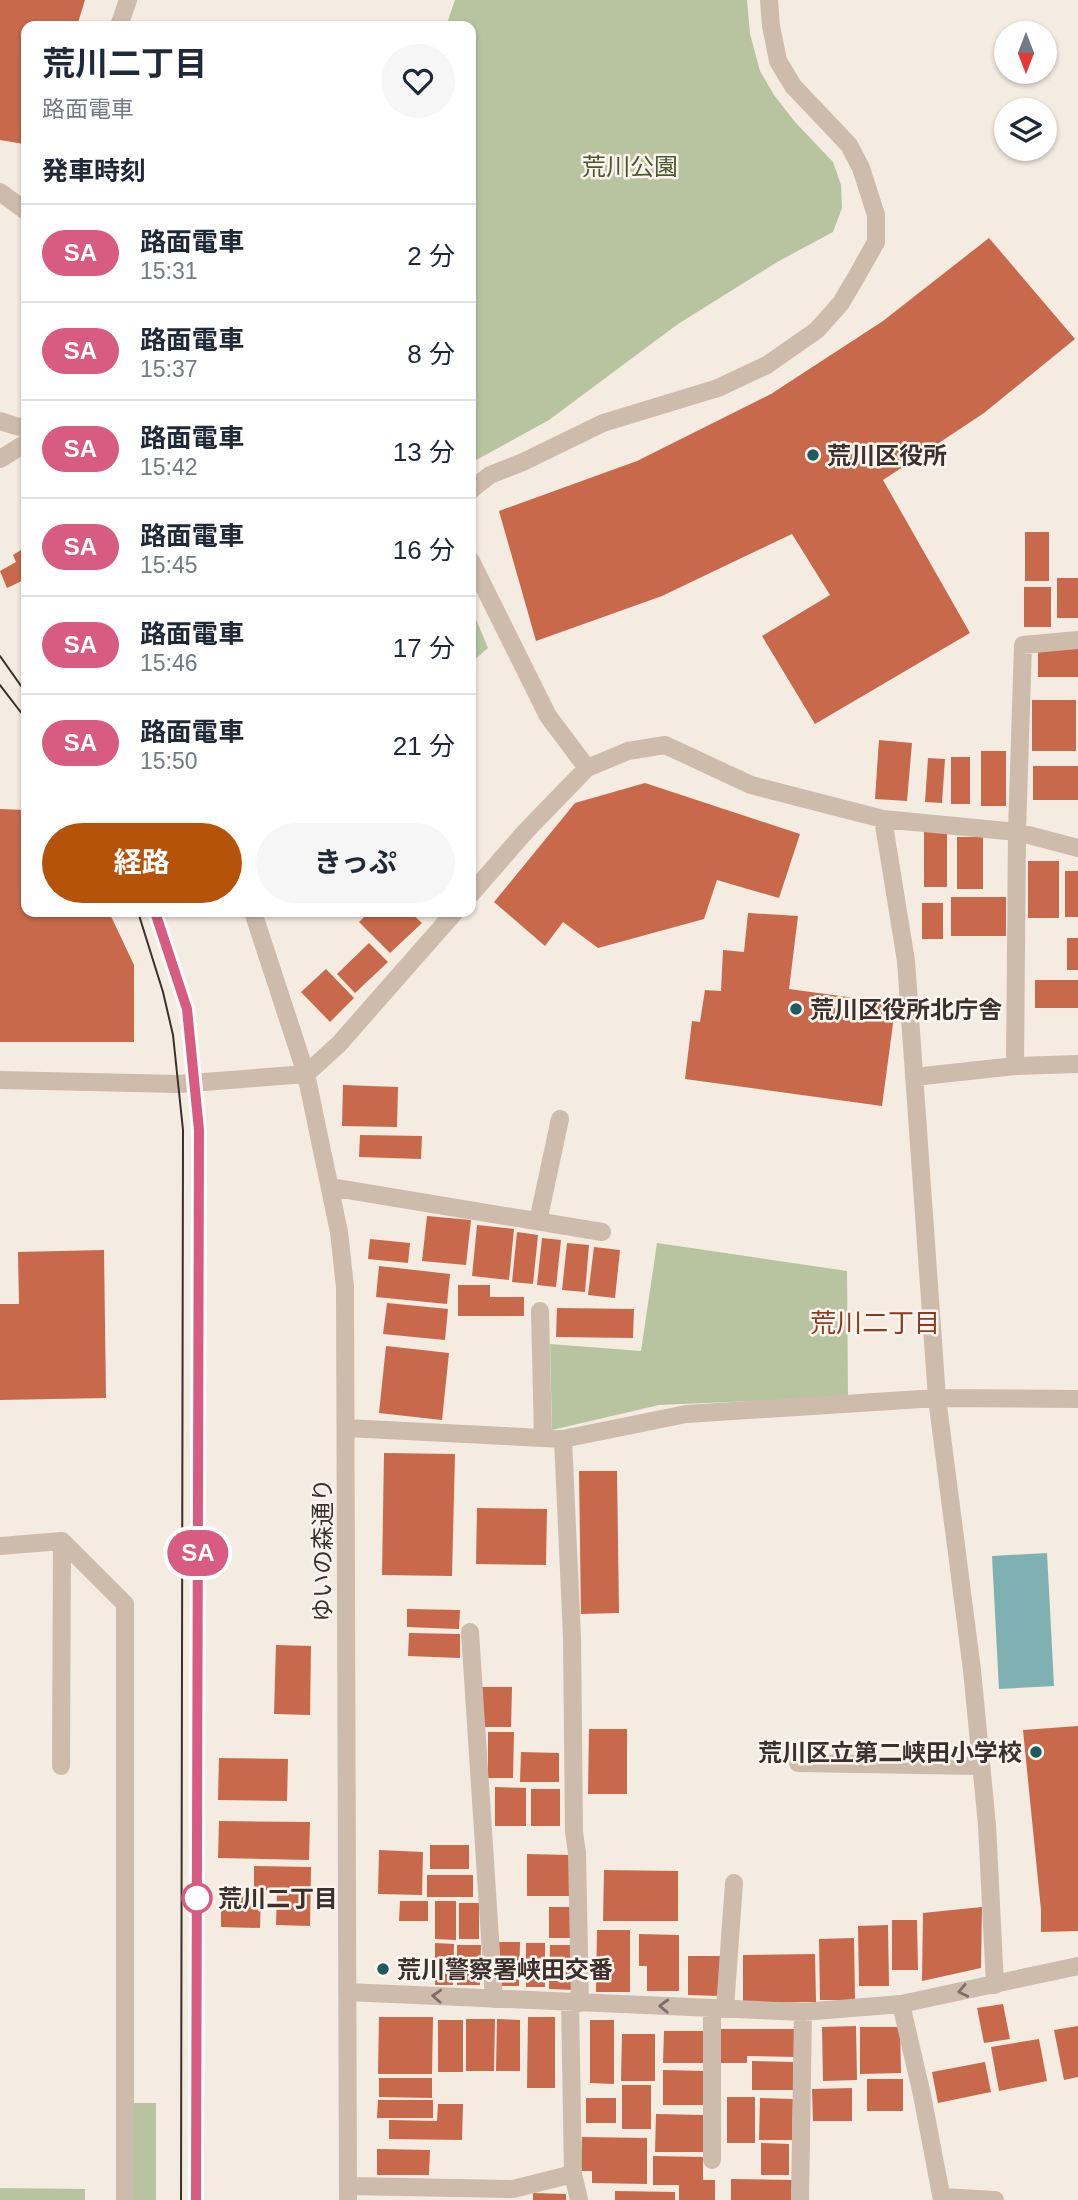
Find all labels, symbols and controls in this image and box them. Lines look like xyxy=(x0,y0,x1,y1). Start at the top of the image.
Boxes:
north arrow xyxy=(994,21,1057,84)
map controls xyxy=(994,21,1057,161)
button: heart xyxy=(381,44,455,118)
text: 荒川二丁目 xyxy=(42,45,207,82)
text: 路面電車 xyxy=(42,96,134,122)
button: layers xyxy=(994,98,1057,161)
park label: 荒川公園 xyxy=(582,153,678,180)
text: 発車時刻 xyxy=(42,156,146,186)
text: 路面電車 xyxy=(140,227,244,257)
text: SA xyxy=(64,239,97,266)
text: 2 分 xyxy=(407,241,455,271)
text: 15:31 xyxy=(140,258,198,284)
text: 路面電車 xyxy=(140,325,244,355)
text: SA xyxy=(64,337,97,364)
text: 8 分 xyxy=(407,339,455,369)
text: 15:37 xyxy=(140,356,198,382)
text: 路面電車 xyxy=(140,423,244,453)
text: SA xyxy=(64,435,97,462)
text: 13 分 xyxy=(393,437,455,467)
place label: 荒川区役所 xyxy=(827,442,947,469)
marker: 荒川区役所 xyxy=(805,447,821,463)
text: 15:42 xyxy=(140,454,198,480)
text: 路面電車 xyxy=(140,521,244,551)
text: SA xyxy=(64,533,97,560)
text: 16 分 xyxy=(393,535,455,565)
text: 15:45 xyxy=(140,552,198,578)
text: 路面電車 xyxy=(140,619,244,649)
text: SA xyxy=(64,631,97,658)
text: 17 分 xyxy=(393,633,455,663)
text: 15:46 xyxy=(140,650,198,676)
text: 路面電車 xyxy=(140,717,244,747)
text: SA xyxy=(64,729,97,756)
text: 21 分 xyxy=(393,731,455,761)
text: 15:50 xyxy=(140,748,198,774)
button: 経路 xyxy=(42,823,242,903)
button: きっぷ xyxy=(256,823,455,903)
place label: 荒川区役所北庁舎 xyxy=(810,996,1002,1023)
marker: 荒川区役所北庁舎 xyxy=(788,1001,804,1017)
district label: 荒川二丁目 xyxy=(810,1308,940,1338)
street label: ゆいの森通り xyxy=(309,1478,336,1622)
line badge: SA xyxy=(166,1530,230,1576)
text: SA xyxy=(181,1539,215,1566)
place label: 荒川区立第二峡田小学校 xyxy=(758,1739,1022,1766)
marker: 荒川区立第二峡田小学校 xyxy=(1028,1744,1044,1760)
marker: 荒川二丁目 xyxy=(182,1883,212,1913)
place label: 荒川二丁目 xyxy=(218,1885,338,1912)
place label: 荒川警察署峡田交番 xyxy=(397,1956,613,1983)
marker: 荒川警察署峡田交番 xyxy=(375,1961,391,1977)
one-way arrow xyxy=(957,1983,969,1998)
one-way arrow xyxy=(431,1989,442,2004)
one-way arrow xyxy=(658,1998,669,2013)

